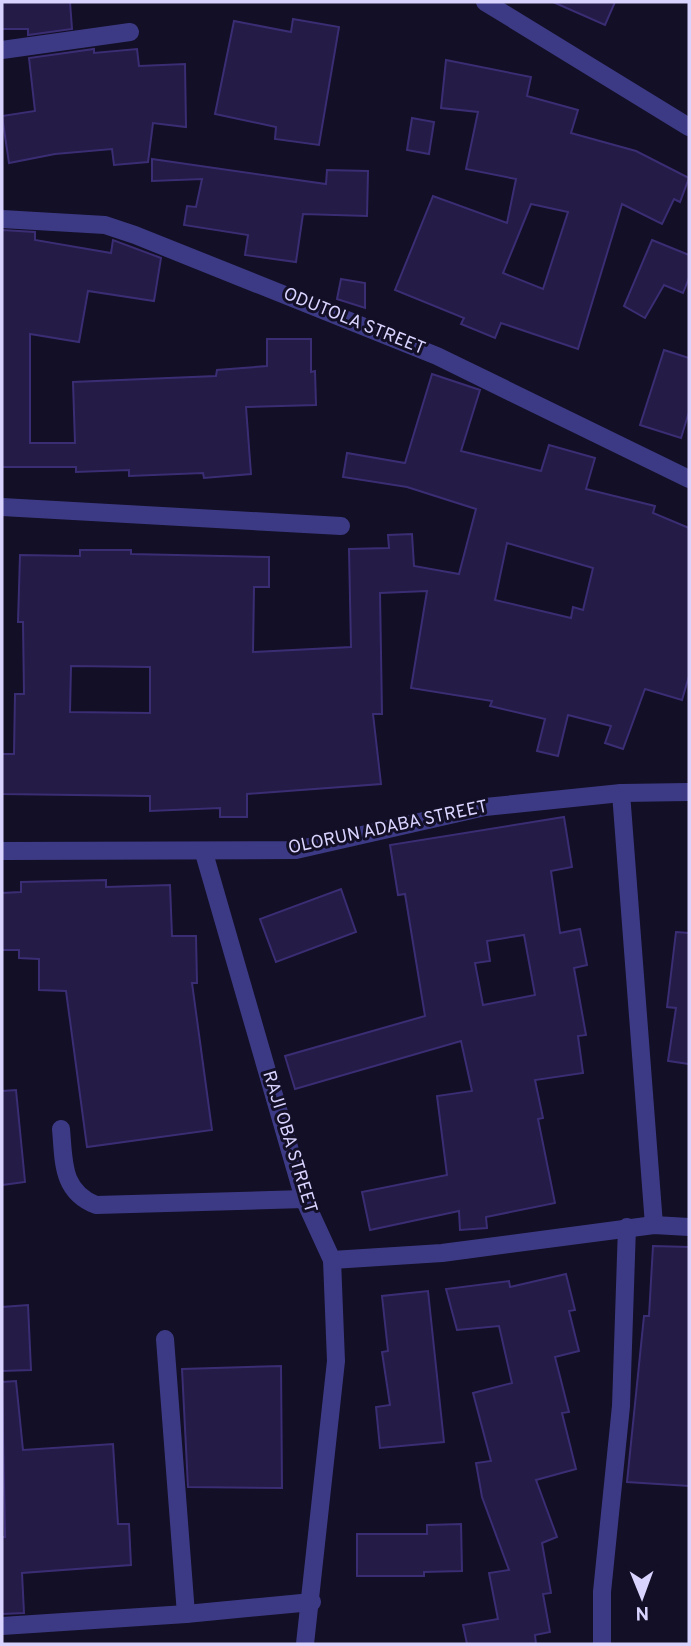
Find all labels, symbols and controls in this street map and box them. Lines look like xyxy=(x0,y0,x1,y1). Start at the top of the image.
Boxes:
street label: ODUTOLA STREET xyxy=(280,283,428,361)
street label: OLORUN ADABA STREET xyxy=(286,796,490,860)
street label: RAJI OBA STREET xyxy=(256,1068,322,1216)
north arrow xyxy=(607,1562,677,1632)
text: N xyxy=(635,1600,649,1624)

